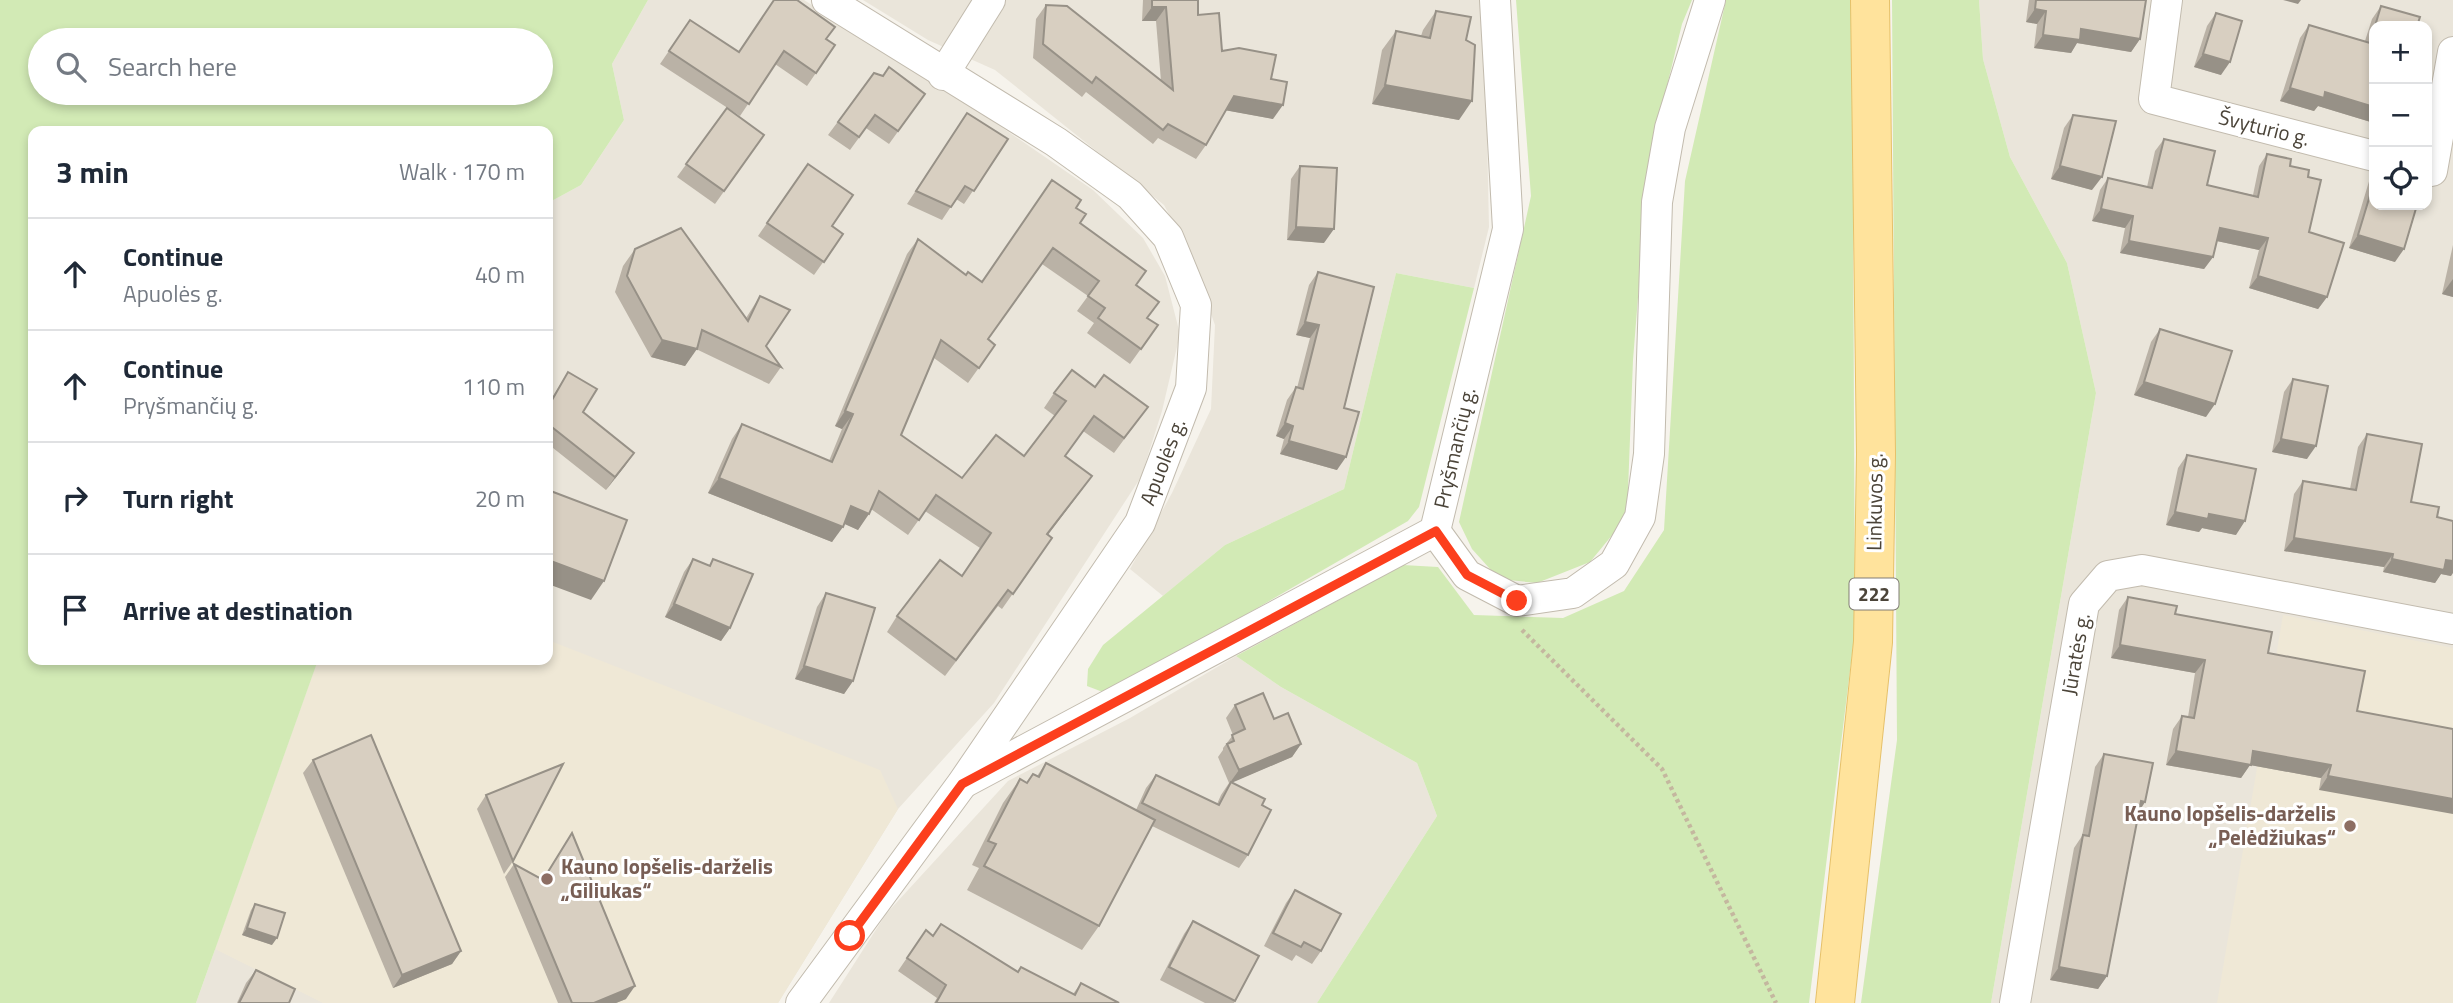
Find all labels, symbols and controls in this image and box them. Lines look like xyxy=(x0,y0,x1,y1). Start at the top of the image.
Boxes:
map controls xyxy=(2369,21,2432,210)
button: + xyxy=(2369,21,2432,84)
search box xyxy=(28,28,553,105)
text: Search here xyxy=(108,47,237,86)
icon: search xyxy=(52,48,90,86)
button: − xyxy=(2369,84,2432,147)
street label: Švyturio g. xyxy=(2215,100,2313,154)
button: locate xyxy=(2369,147,2432,210)
text: 3 min xyxy=(56,149,129,195)
text: Walk · 170 m xyxy=(399,154,525,189)
text: Continue xyxy=(123,237,223,276)
icon: ahead xyxy=(56,255,94,293)
text: 40 m xyxy=(475,257,525,292)
text: Apuolės g. xyxy=(123,276,223,311)
text: Continue xyxy=(123,349,223,388)
icon: ahead xyxy=(56,367,94,405)
text: 110 m xyxy=(462,369,525,404)
street label: Pryšmančių g. xyxy=(1425,384,1484,512)
text: Pryšmančių g. xyxy=(123,388,258,423)
street label: Apuolės g. xyxy=(1131,413,1193,510)
street label: Linkuvos g. xyxy=(1857,453,1891,551)
icon: right xyxy=(56,479,94,517)
text: Turn right xyxy=(123,479,234,518)
text: 20 m xyxy=(475,481,525,516)
road number: 222 xyxy=(1850,579,1898,610)
route end xyxy=(1501,585,1532,616)
icon: arrive xyxy=(56,591,94,629)
text: Arrive at destination xyxy=(123,591,353,630)
street label: Jūratės g. xyxy=(2052,610,2098,697)
place label: Kauno lopšelis-darželis „Pelėdžiukas“ xyxy=(2124,797,2336,853)
marker: Kauno lopšelis-darželis „Pelėdžiukas“ xyxy=(2342,818,2358,834)
place label: Kauno lopšelis-darželis „Giliukas“ xyxy=(560,850,773,906)
marker: Kauno lopšelis-darželis „Giliukas“ xyxy=(539,871,555,887)
route start xyxy=(834,920,865,951)

